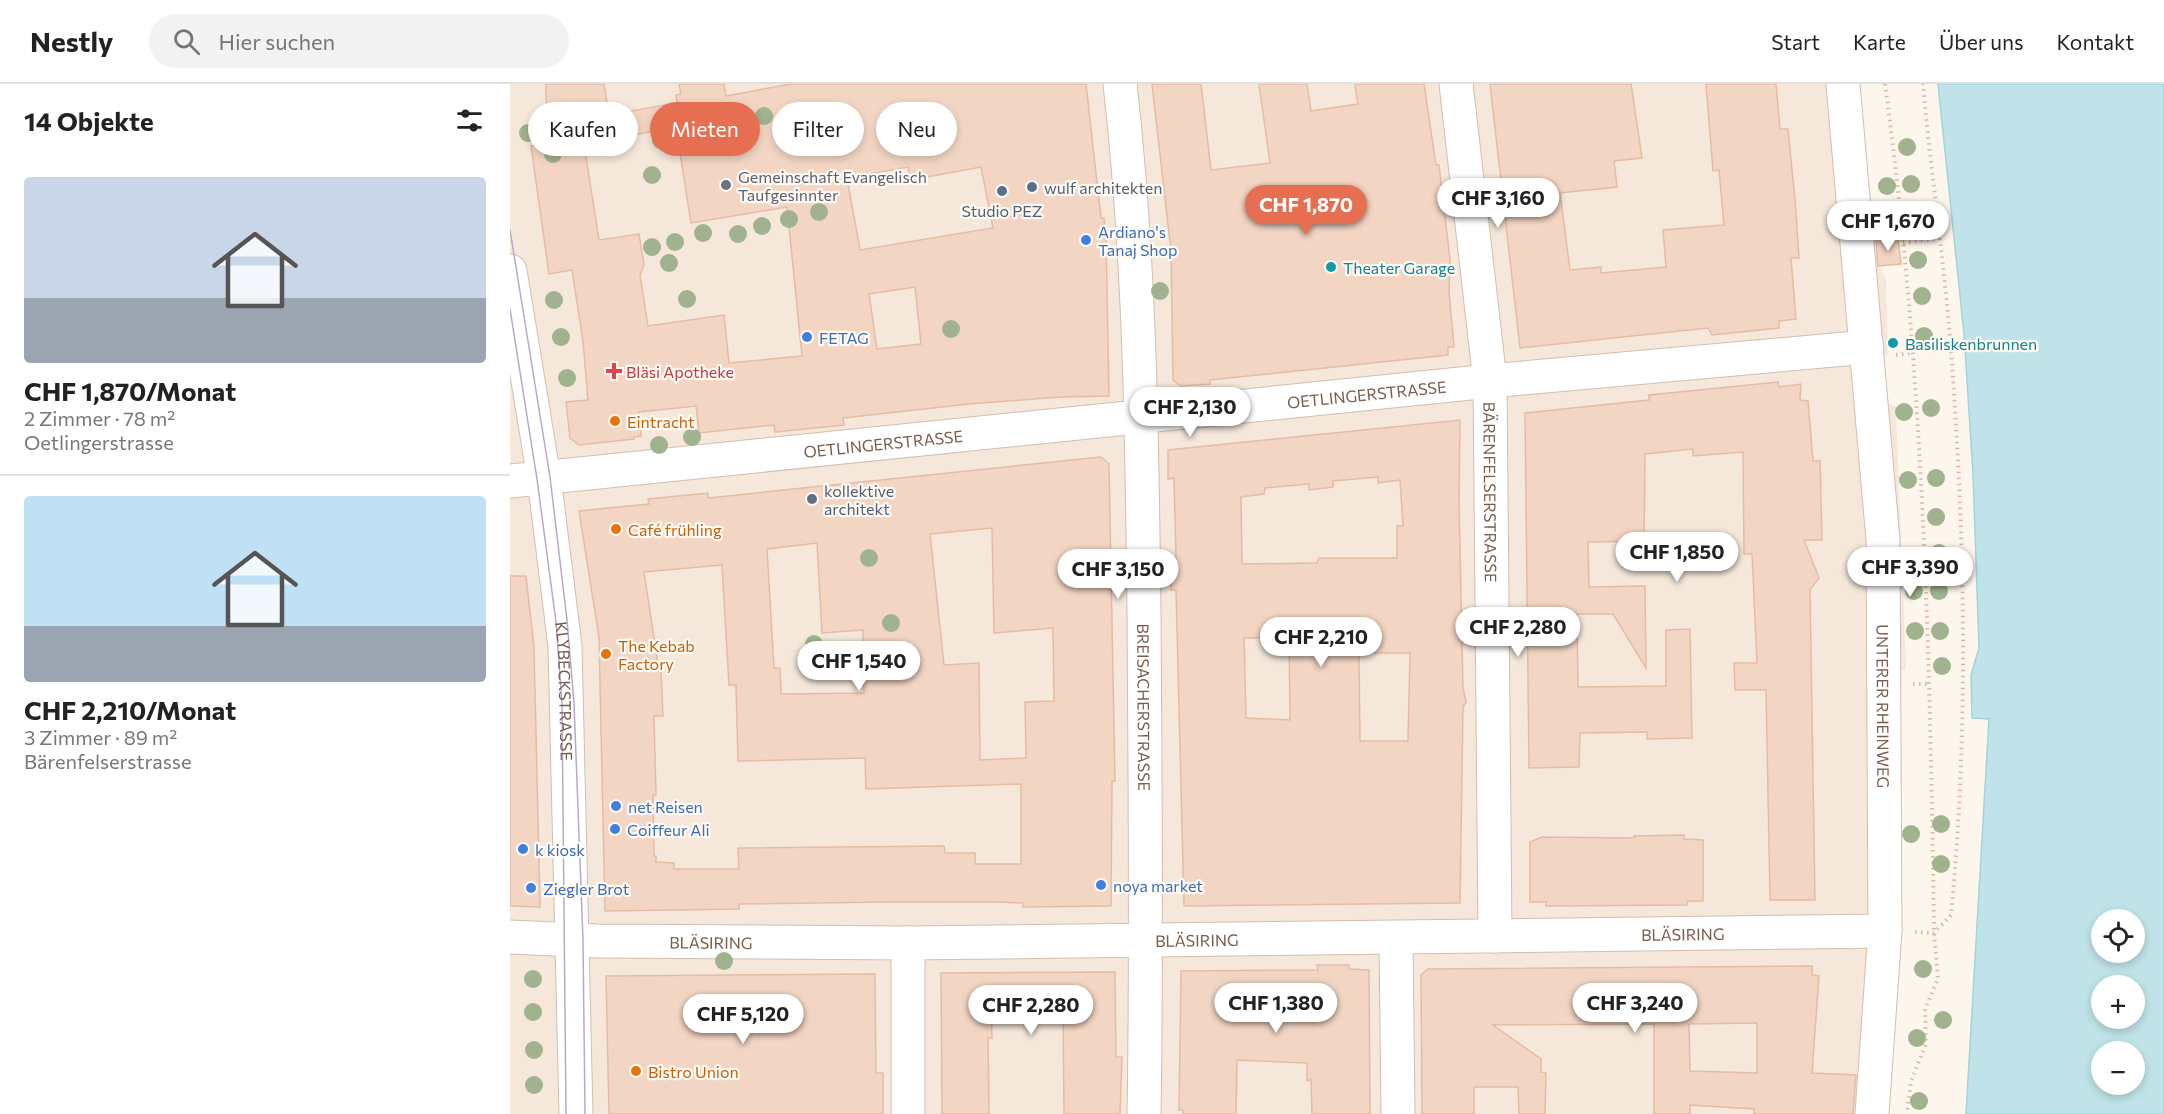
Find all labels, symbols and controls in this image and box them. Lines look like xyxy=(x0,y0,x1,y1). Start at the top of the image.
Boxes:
search box xyxy=(149,14,569,68)
text: Nestly xyxy=(30,24,113,58)
icon: search xyxy=(170,25,203,58)
text: Hier suchen xyxy=(218,28,335,55)
text: Start xyxy=(1771,29,1820,54)
text: Karte xyxy=(1853,29,1906,54)
text: Über uns xyxy=(1939,29,2023,54)
text: Kontakt xyxy=(2056,29,2134,54)
chip: Kaufen xyxy=(528,102,638,156)
chip: Mieten xyxy=(650,102,760,156)
chip: Filter xyxy=(772,102,864,156)
chip: Neu xyxy=(876,102,957,156)
icon: filters xyxy=(453,104,486,137)
text: 14 Objekte xyxy=(24,105,154,136)
place label: Gemeinschaft Evangelisch Taufgesinnter xyxy=(738,167,927,204)
marker: Gemeinschaft Evangelisch Taufgesinnter xyxy=(719,178,733,192)
place label: wulf architekten xyxy=(1044,178,1162,197)
pin: CHF 3,160 xyxy=(1429,178,1567,229)
marker: wulf architekten xyxy=(1025,180,1039,194)
marker: Studio PEZ xyxy=(995,184,1009,198)
pin: CHF 1,870 xyxy=(1237,185,1375,236)
text: CHF 3,160 xyxy=(1451,185,1545,209)
text: CHF 1,870 xyxy=(1259,192,1353,216)
place label: Studio PEZ xyxy=(962,201,1042,220)
pin: CHF 1,670 xyxy=(1819,201,1957,252)
text: CHF 1,670 xyxy=(1841,208,1935,232)
icon: home xyxy=(201,216,309,324)
place label: Ardiano's Tanaj Shop xyxy=(1098,222,1178,259)
marker: Ardiano's Tanaj Shop xyxy=(1079,233,1093,247)
place label: Theater Garage xyxy=(1343,258,1455,277)
marker: Theater Garage xyxy=(1324,260,1338,274)
place label: FETAG xyxy=(819,328,869,347)
marker: FETAG xyxy=(800,330,814,344)
place label: Basiliskenbrunnen xyxy=(1905,334,2037,353)
marker: Basiliskenbrunnen xyxy=(1886,336,1900,350)
place label: Bläsi Apotheke xyxy=(626,362,734,381)
marker: Bläsi Apotheke xyxy=(607,364,621,378)
text: CHF 1,870/Monat xyxy=(24,375,236,406)
street label: OETLINGERSTRASSE xyxy=(1286,376,1447,411)
pin: CHF 2,130 xyxy=(1121,387,1259,438)
text: CHF 2,130 xyxy=(1144,394,1236,418)
street label: BÄRENFELSERSTRASSE xyxy=(1481,402,1501,582)
text: 2 Zimmer · 78 m² xyxy=(24,406,175,430)
place label: Eintracht xyxy=(627,412,695,431)
marker: Eintracht xyxy=(608,414,622,428)
street label: OETLINGERSTRASSE xyxy=(802,425,964,461)
text: Oetlingerstrasse xyxy=(24,430,174,454)
place label: kollektive architekt xyxy=(824,481,894,518)
marker: kollektive architekt xyxy=(805,492,819,506)
place label: Café frühling xyxy=(628,520,722,539)
marker: Café frühling xyxy=(609,522,623,536)
pin: CHF 1,850 xyxy=(1608,532,1746,583)
icon: home xyxy=(201,535,309,643)
text: CHF 1,850 xyxy=(1629,539,1725,563)
pin: CHF 3,390 xyxy=(1841,547,1979,598)
pin: CHF 3,150 xyxy=(1049,549,1187,600)
text: CHF 3,390 xyxy=(1861,554,1959,578)
text: CHF 3,150 xyxy=(1072,556,1164,580)
pin: CHF 2,280 xyxy=(1449,607,1587,658)
text: CHF 2,280 xyxy=(1469,614,1567,638)
pin: CHF 2,210 xyxy=(1252,617,1390,668)
street label: KLYBECKSTRASSE xyxy=(552,620,577,761)
street label: BREISACHERSTRASSE xyxy=(1135,623,1155,791)
text: CHF 2,210 xyxy=(1274,624,1368,648)
street label: UNTERER RHEINWEG xyxy=(1874,624,1894,788)
place label: The Kebab Factory xyxy=(618,636,695,673)
pin: CHF 1,540 xyxy=(790,641,928,692)
marker: The Kebab Factory xyxy=(599,647,613,661)
text: CHF 1,540 xyxy=(811,648,907,672)
text: CHF 2,210/Monat xyxy=(24,694,236,725)
text: 3 Zimmer · 89 m² xyxy=(24,725,177,749)
text: Bärenfelserstrasse xyxy=(24,749,192,773)
place label: net Reisen xyxy=(628,797,703,816)
marker: net Reisen xyxy=(609,799,623,813)
place label: Coiffeur Ali xyxy=(627,820,710,839)
marker: Coiffeur Ali xyxy=(608,822,622,836)
place label: k kiosk xyxy=(535,840,585,859)
marker: k kiosk xyxy=(516,842,530,856)
place label: noya market xyxy=(1113,876,1203,895)
marker: noya market xyxy=(1094,878,1108,892)
place label: Ziegler Brot xyxy=(543,879,630,898)
marker: Ziegler Brot xyxy=(524,881,538,895)
map controls xyxy=(2091,909,2145,1095)
button: locate xyxy=(2091,909,2145,963)
street label: BLÄSIRING xyxy=(1641,923,1725,943)
street label: BLÄSIRING xyxy=(1155,929,1239,949)
street label: BLÄSIRING xyxy=(669,932,753,951)
button: + xyxy=(2091,975,2145,1029)
pin: CHF 1,380 xyxy=(1207,983,1345,1034)
pin: CHF 3,240 xyxy=(1566,983,1704,1034)
pin: CHF 2,280 xyxy=(962,985,1100,1036)
text: CHF 1,380 xyxy=(1228,990,1324,1014)
text: CHF 3,240 xyxy=(1586,990,1684,1014)
text: CHF 2,280 xyxy=(982,992,1080,1016)
pin: CHF 5,120 xyxy=(674,994,812,1045)
text: CHF 5,120 xyxy=(697,1001,789,1025)
button: − xyxy=(2091,1041,2145,1095)
place label: Bistro Union xyxy=(648,1062,739,1081)
marker: Bistro Union xyxy=(629,1064,643,1078)

